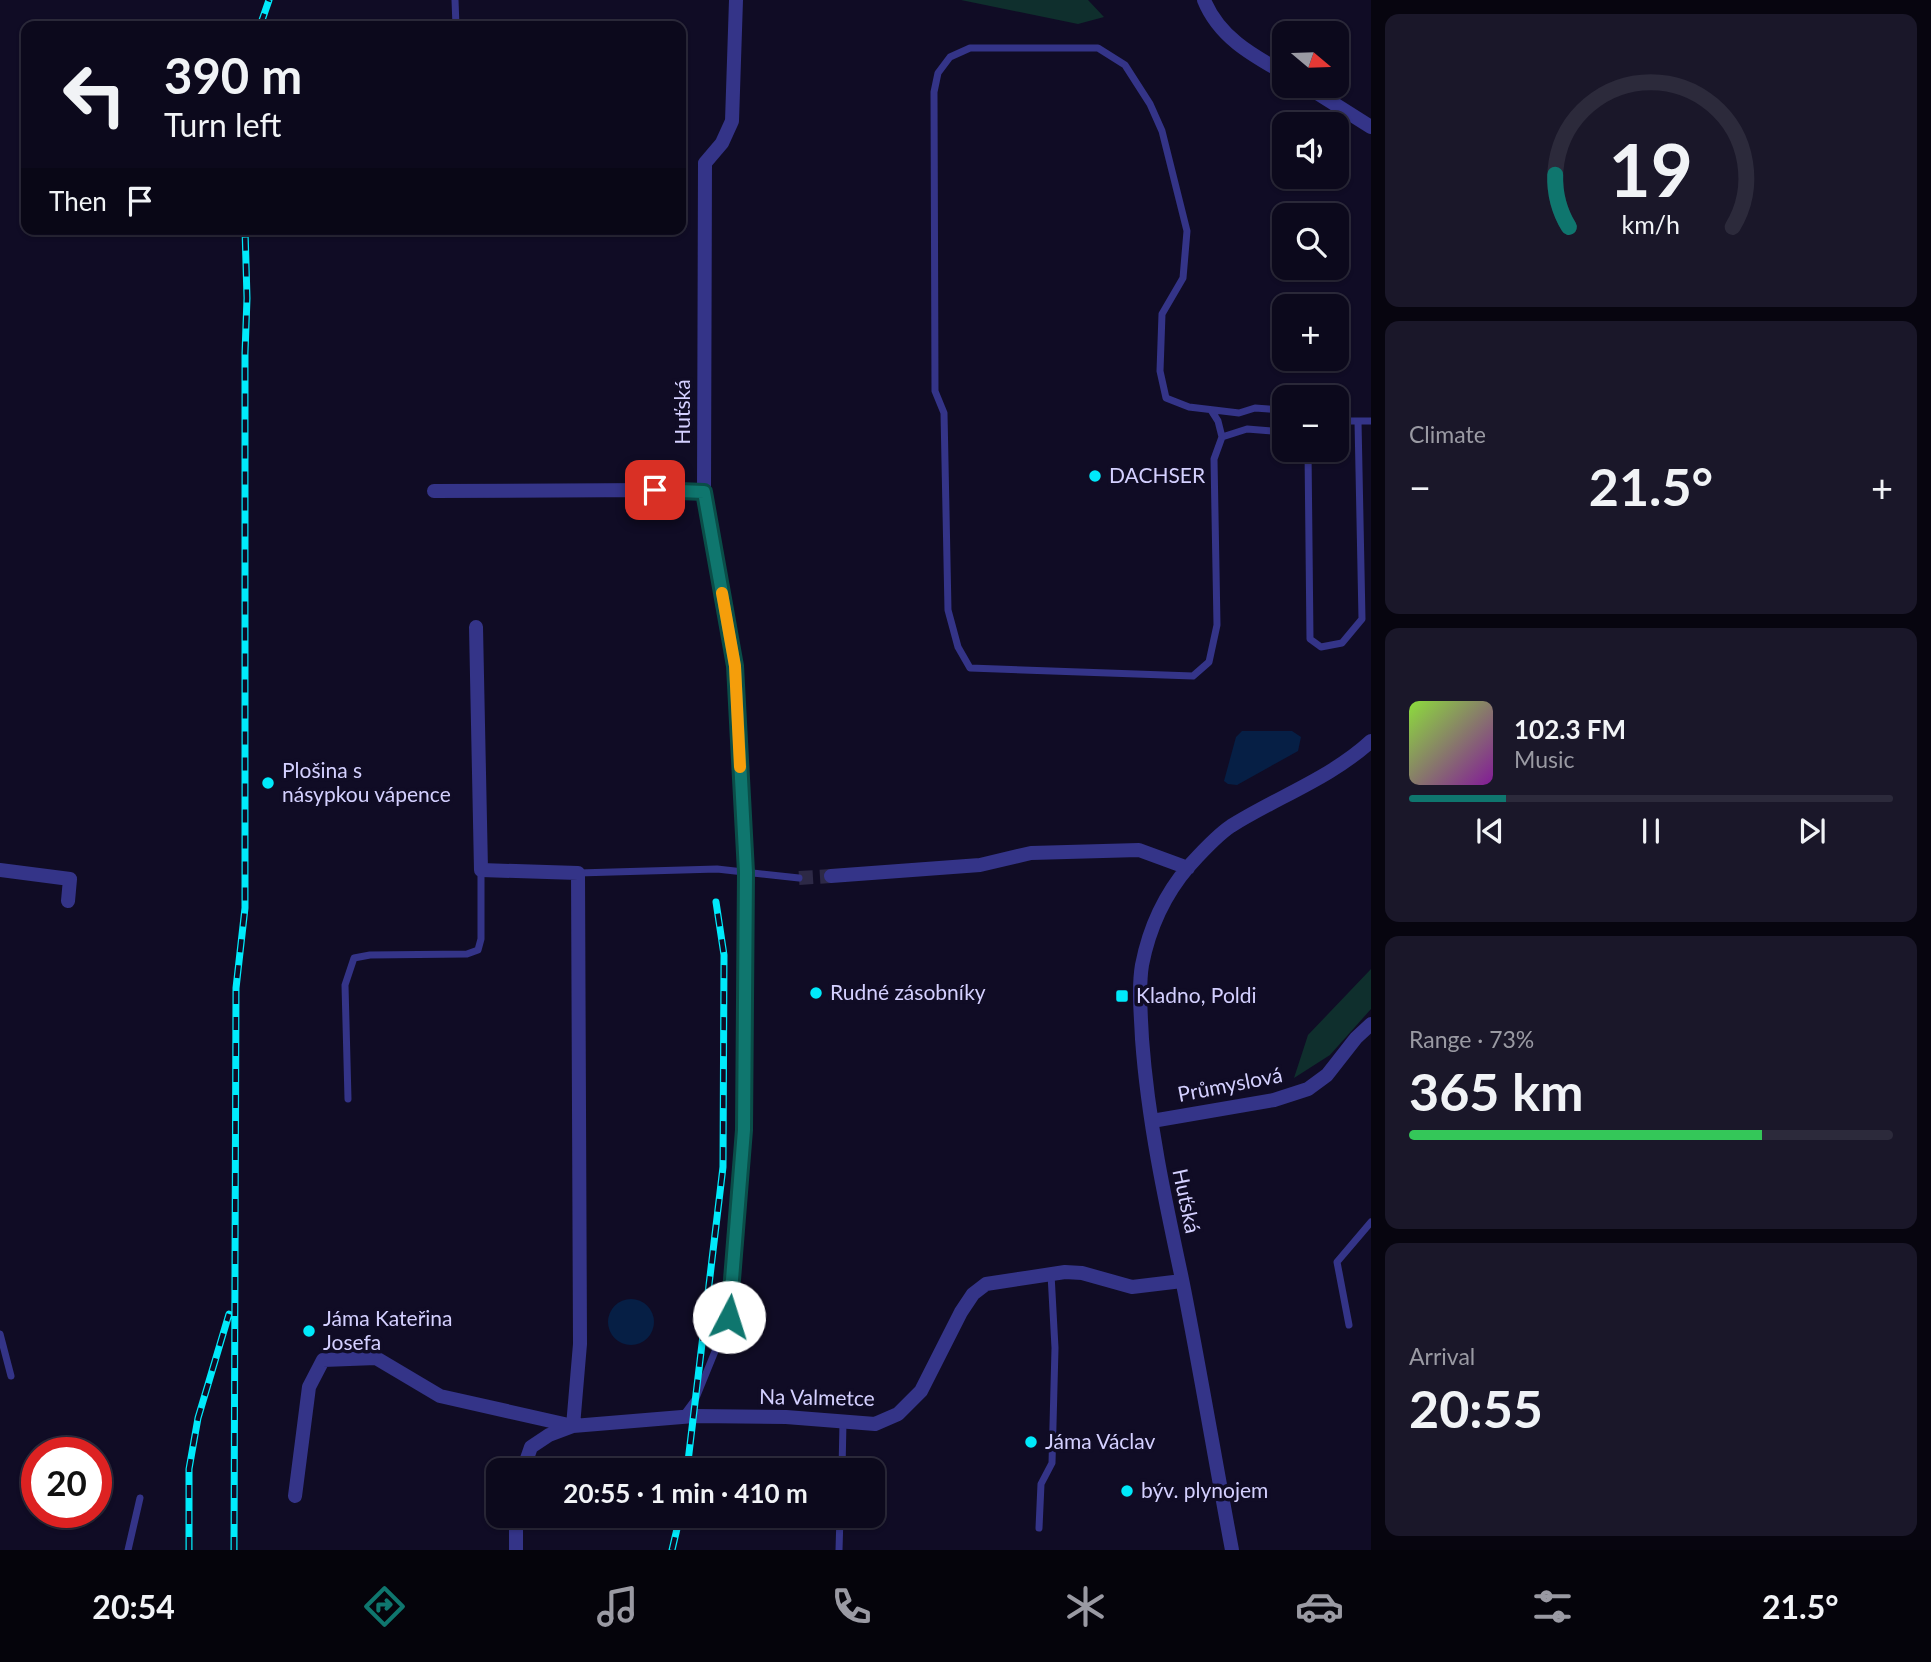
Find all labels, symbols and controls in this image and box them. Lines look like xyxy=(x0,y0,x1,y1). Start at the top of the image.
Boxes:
north arrow xyxy=(1272,21,1349,98)
map controls xyxy=(1272,21,1349,462)
text: 390 m xyxy=(164,46,302,104)
icon: left xyxy=(49,49,140,140)
text: Turn left xyxy=(164,105,281,144)
button: sound xyxy=(1272,112,1349,189)
text: 19 xyxy=(1609,125,1693,213)
icon: arrive xyxy=(121,182,159,220)
text: Then xyxy=(49,185,107,217)
button: search xyxy=(1272,203,1349,280)
text: km/h xyxy=(1622,208,1680,238)
button: + xyxy=(1272,294,1349,371)
street label: Huťská xyxy=(669,379,694,445)
button: − xyxy=(1272,385,1349,462)
text: Climate xyxy=(1409,420,1486,448)
text: 21.5° xyxy=(1589,455,1713,517)
pin xyxy=(625,460,685,520)
place label: DACHSER xyxy=(1109,462,1206,487)
text: − xyxy=(1409,464,1431,510)
text: + xyxy=(1871,464,1893,510)
marker: DACHSER xyxy=(1087,468,1103,484)
icon: arrive xyxy=(636,471,674,509)
text: 102.3 FM xyxy=(1514,713,1626,745)
text: Music xyxy=(1514,745,1574,773)
place label: Plošina s násypkou vápence xyxy=(282,757,451,806)
marker: Plošina s násypkou vápence xyxy=(260,775,276,791)
icon: previous xyxy=(1471,812,1509,850)
icon: pause xyxy=(1632,812,1670,850)
icon: next xyxy=(1793,812,1831,850)
place label: Rudné zásobníky xyxy=(830,979,986,1004)
place label: Kladno, Poldi xyxy=(1136,982,1257,1007)
marker: Rudné zásobníky xyxy=(808,985,824,1001)
marker: Kladno, Poldi xyxy=(1114,988,1130,1004)
text: Range · 73% xyxy=(1409,1025,1534,1053)
text: 365 km xyxy=(1409,1060,1583,1122)
street label: Průmyslová xyxy=(1175,1061,1284,1106)
street label: Huťská xyxy=(1168,1166,1206,1235)
position arrow xyxy=(692,1280,766,1354)
place label: Jáma Kateřina Josefa xyxy=(323,1305,453,1354)
marker: Jáma Kateřina Josefa xyxy=(301,1323,317,1339)
text: Arrival xyxy=(1409,1342,1475,1370)
text: 20:55 xyxy=(1409,1377,1543,1439)
street label: Na Valmetce xyxy=(759,1383,875,1410)
place label: Jáma Václav xyxy=(1045,1428,1156,1453)
marker: Jáma Václav xyxy=(1023,1434,1039,1450)
speed limit sign: 20 xyxy=(21,1437,112,1528)
text: 20:55 · 1 min · 410 m xyxy=(563,1477,808,1509)
place label: býv. plynojem xyxy=(1141,1477,1268,1502)
marker: býv. plynojem xyxy=(1119,1483,1135,1499)
icon: directions xyxy=(360,1582,409,1631)
icon: music xyxy=(593,1582,642,1631)
icon: phone xyxy=(827,1582,876,1631)
icon: climate xyxy=(1061,1582,1110,1631)
icon: car xyxy=(1295,1582,1344,1631)
icon: filters xyxy=(1528,1582,1577,1631)
text: 20:54 xyxy=(92,1587,175,1626)
text: 21.5° xyxy=(1762,1587,1839,1626)

